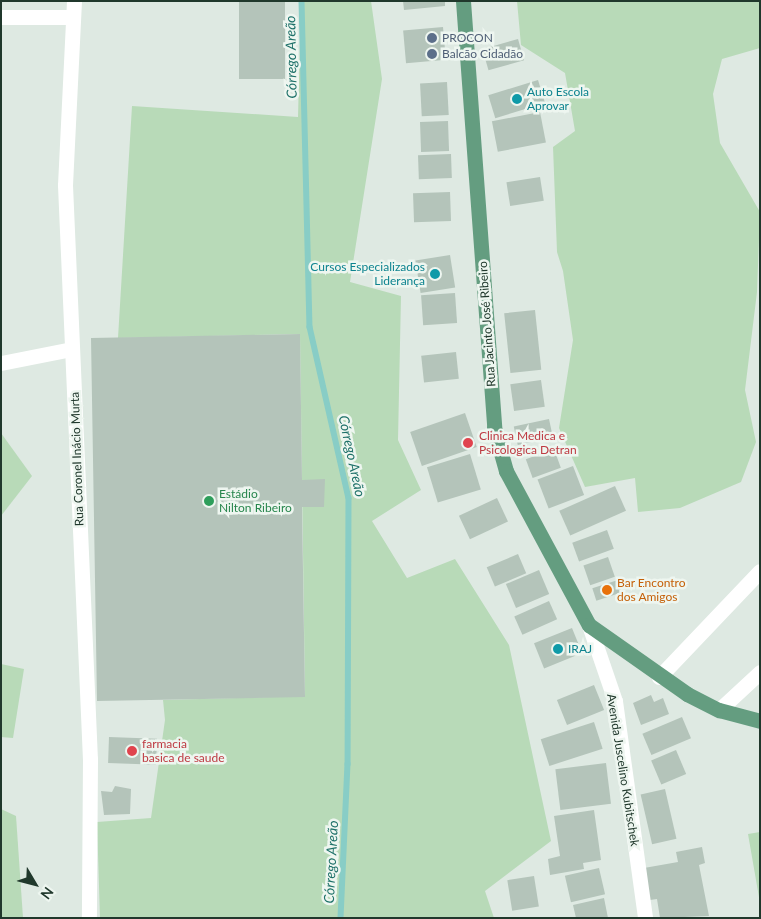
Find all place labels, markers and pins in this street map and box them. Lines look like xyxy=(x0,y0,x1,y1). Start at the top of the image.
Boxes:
place label: PROCON xyxy=(442,31,493,45)
marker: PROCON xyxy=(426,32,438,44)
place label: Balcão Cidadão xyxy=(442,47,523,61)
marker: Balcão Cidadão xyxy=(426,48,438,60)
place label: Auto Escola Aprovar xyxy=(527,85,589,113)
marker: Auto Escola Aprovar xyxy=(511,93,523,105)
place label: Cursos Especializados Liderança xyxy=(310,260,425,288)
marker: Cursos Especializados Liderança xyxy=(429,268,441,280)
place label: Clinica Medica e Psicologica Detran xyxy=(479,429,577,457)
marker: Clinica Medica e Psicologica Detran xyxy=(461,436,475,450)
place label: Estádio Nilton Ribeiro xyxy=(219,487,292,515)
marker: Estádio Nilton Ribeiro xyxy=(203,495,215,507)
place label: Bar Encontro dos Amigos xyxy=(617,576,686,604)
marker: Bar Encontro dos Amigos xyxy=(601,584,613,596)
place label: IRAJ xyxy=(568,642,592,656)
marker: IRAJ xyxy=(552,643,564,655)
place label: farmacia basica de saude xyxy=(142,737,225,765)
marker: farmacia basica de saude xyxy=(126,745,138,757)

